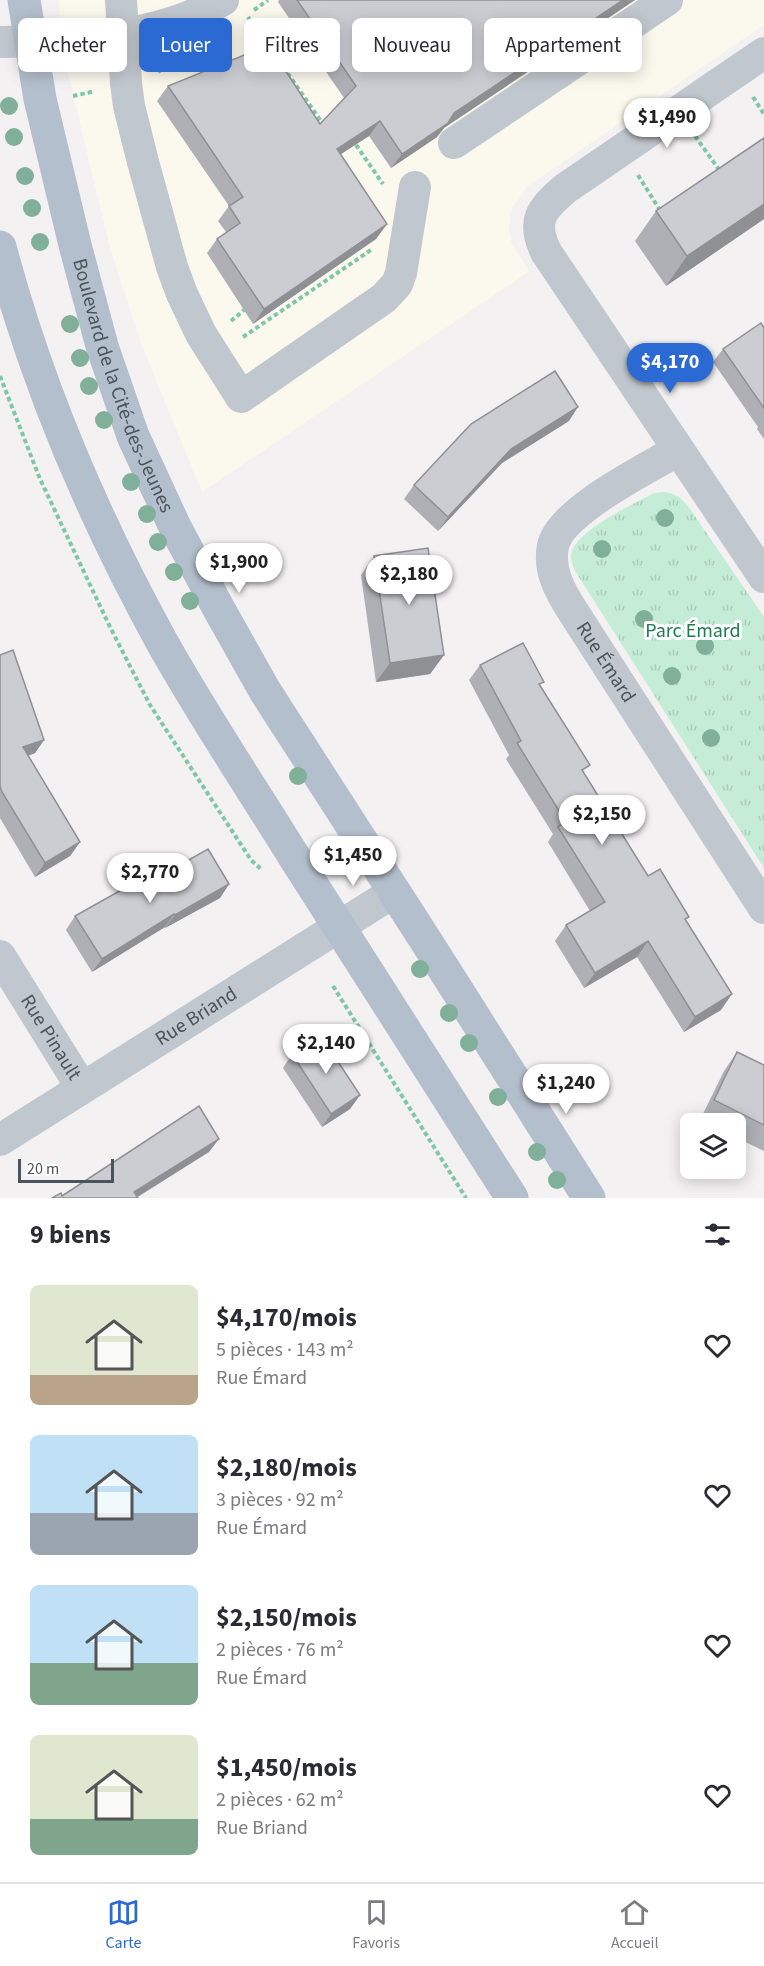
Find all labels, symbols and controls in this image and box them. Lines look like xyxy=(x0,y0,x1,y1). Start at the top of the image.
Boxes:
chip: Acheter xyxy=(18,18,127,72)
chip: Louer xyxy=(139,18,232,72)
chip: Filtres xyxy=(244,18,340,72)
chip: Nouveau xyxy=(352,18,472,72)
chip: Appartement xyxy=(484,18,642,72)
pin: $1,490 xyxy=(618,98,716,149)
text: $1,490 xyxy=(638,103,696,131)
street label: Boulevard de la Cité-des-Jeunes xyxy=(65,255,180,517)
pin: $4,170 xyxy=(621,343,719,394)
text: $4,170 xyxy=(641,348,699,376)
pin: $1,900 xyxy=(190,543,288,594)
text: $1,900 xyxy=(210,548,268,576)
pin: $2,180 xyxy=(360,555,458,606)
text: $2,180 xyxy=(380,560,438,588)
street label: Rue Émard xyxy=(569,616,642,708)
park label: Parc Émard xyxy=(645,617,741,645)
pin: $2,150 xyxy=(553,795,651,846)
text: $2,150 xyxy=(573,800,631,828)
pin: $1,450 xyxy=(304,836,402,887)
text: $1,450 xyxy=(324,841,382,869)
pin: $2,770 xyxy=(101,853,199,904)
text: $2,770 xyxy=(121,858,179,886)
street label: Rue Briand xyxy=(150,980,243,1053)
street label: Rue Pinault xyxy=(13,989,88,1086)
pin: $2,140 xyxy=(277,1024,375,1075)
text: $2,140 xyxy=(297,1029,355,1057)
pin: $1,240 xyxy=(517,1064,615,1115)
text: $1,240 xyxy=(537,1069,595,1097)
map controls xyxy=(680,1113,746,1179)
button: layers xyxy=(680,1113,746,1179)
scale bar xyxy=(18,1156,114,1184)
text: 20 m xyxy=(27,1158,59,1180)
text: 9 biens xyxy=(30,1216,111,1253)
icon: filters xyxy=(701,1218,734,1251)
text: $4,170/mois xyxy=(216,1299,357,1336)
icon: home xyxy=(78,1309,150,1381)
icon: heart xyxy=(701,1329,734,1362)
text: 5 pièces · 143 m² xyxy=(216,1336,354,1364)
text: Rue Émard xyxy=(216,1364,307,1392)
text: $2,180/mois xyxy=(216,1449,357,1486)
icon: home xyxy=(78,1459,150,1531)
icon: heart xyxy=(701,1479,734,1512)
text: 3 pièces · 92 m² xyxy=(216,1486,344,1514)
text: Rue Émard xyxy=(216,1514,307,1542)
text: $2,150/mois xyxy=(216,1599,357,1636)
icon: home xyxy=(78,1609,150,1681)
icon: heart xyxy=(701,1629,734,1662)
text: 2 pièces · 76 m² xyxy=(216,1636,344,1664)
text: Rue Émard xyxy=(216,1664,307,1692)
text: $1,450/mois xyxy=(216,1749,357,1786)
icon: home xyxy=(78,1759,150,1831)
icon: heart xyxy=(701,1779,734,1812)
text: 2 pièces · 62 m² xyxy=(216,1786,344,1814)
text: Rue Briand xyxy=(216,1814,308,1842)
tab: Carte xyxy=(105,1896,141,1954)
tab: Favoris xyxy=(352,1896,400,1954)
tab: Accueil xyxy=(611,1896,659,1954)

